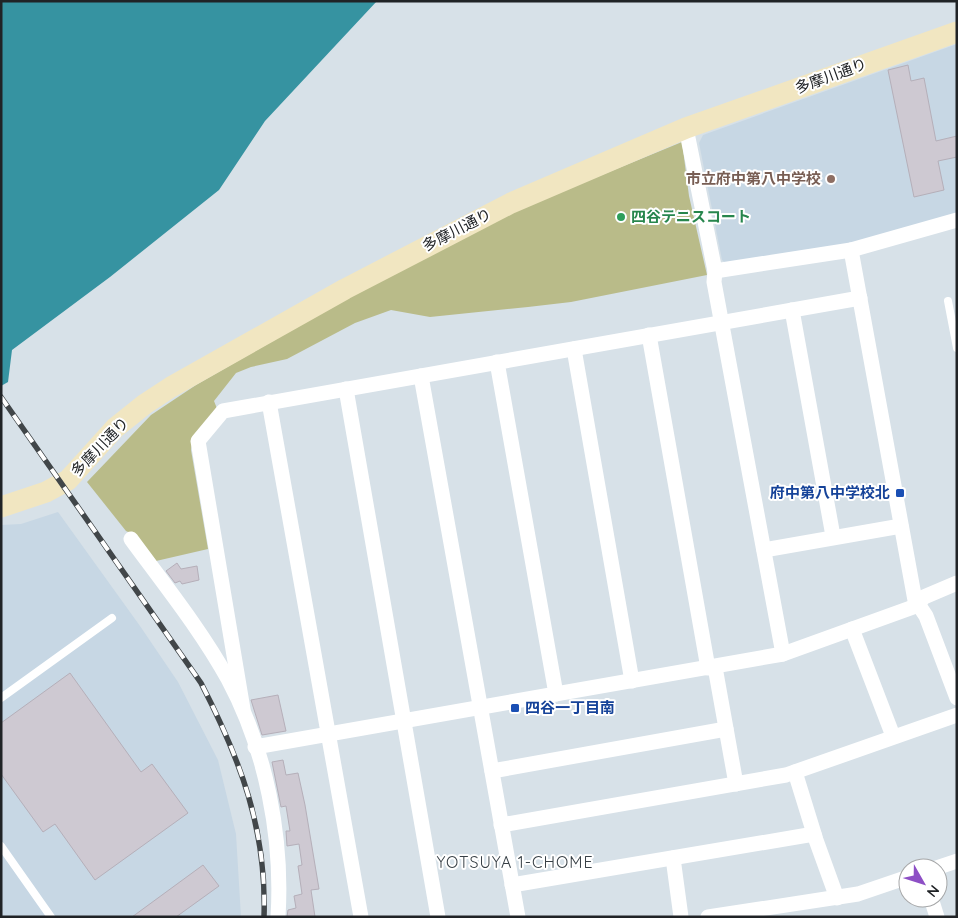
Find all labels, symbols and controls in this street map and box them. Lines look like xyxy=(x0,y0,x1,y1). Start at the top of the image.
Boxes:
street label: 多摩川通り xyxy=(792,54,869,97)
place label: 市立府中第八中学校 xyxy=(686,169,821,188)
marker: 市立府中第八中学校 xyxy=(825,173,837,185)
street label: 多摩川通り xyxy=(419,204,495,255)
place label: 四谷テニスコート xyxy=(631,207,751,226)
marker: 四谷テニスコート xyxy=(615,211,627,223)
street label: 多摩川通り xyxy=(67,413,133,480)
place label: 府中第八中学校北 xyxy=(770,483,890,502)
marker: 府中第八中学校北 xyxy=(894,487,906,499)
place label: 四谷一丁目南 xyxy=(525,698,615,717)
marker: 四谷一丁目南 xyxy=(509,702,521,714)
district label: YOTSUYA 1-CHOME xyxy=(436,852,594,872)
north arrow xyxy=(898,858,948,908)
text: N xyxy=(923,882,943,901)

